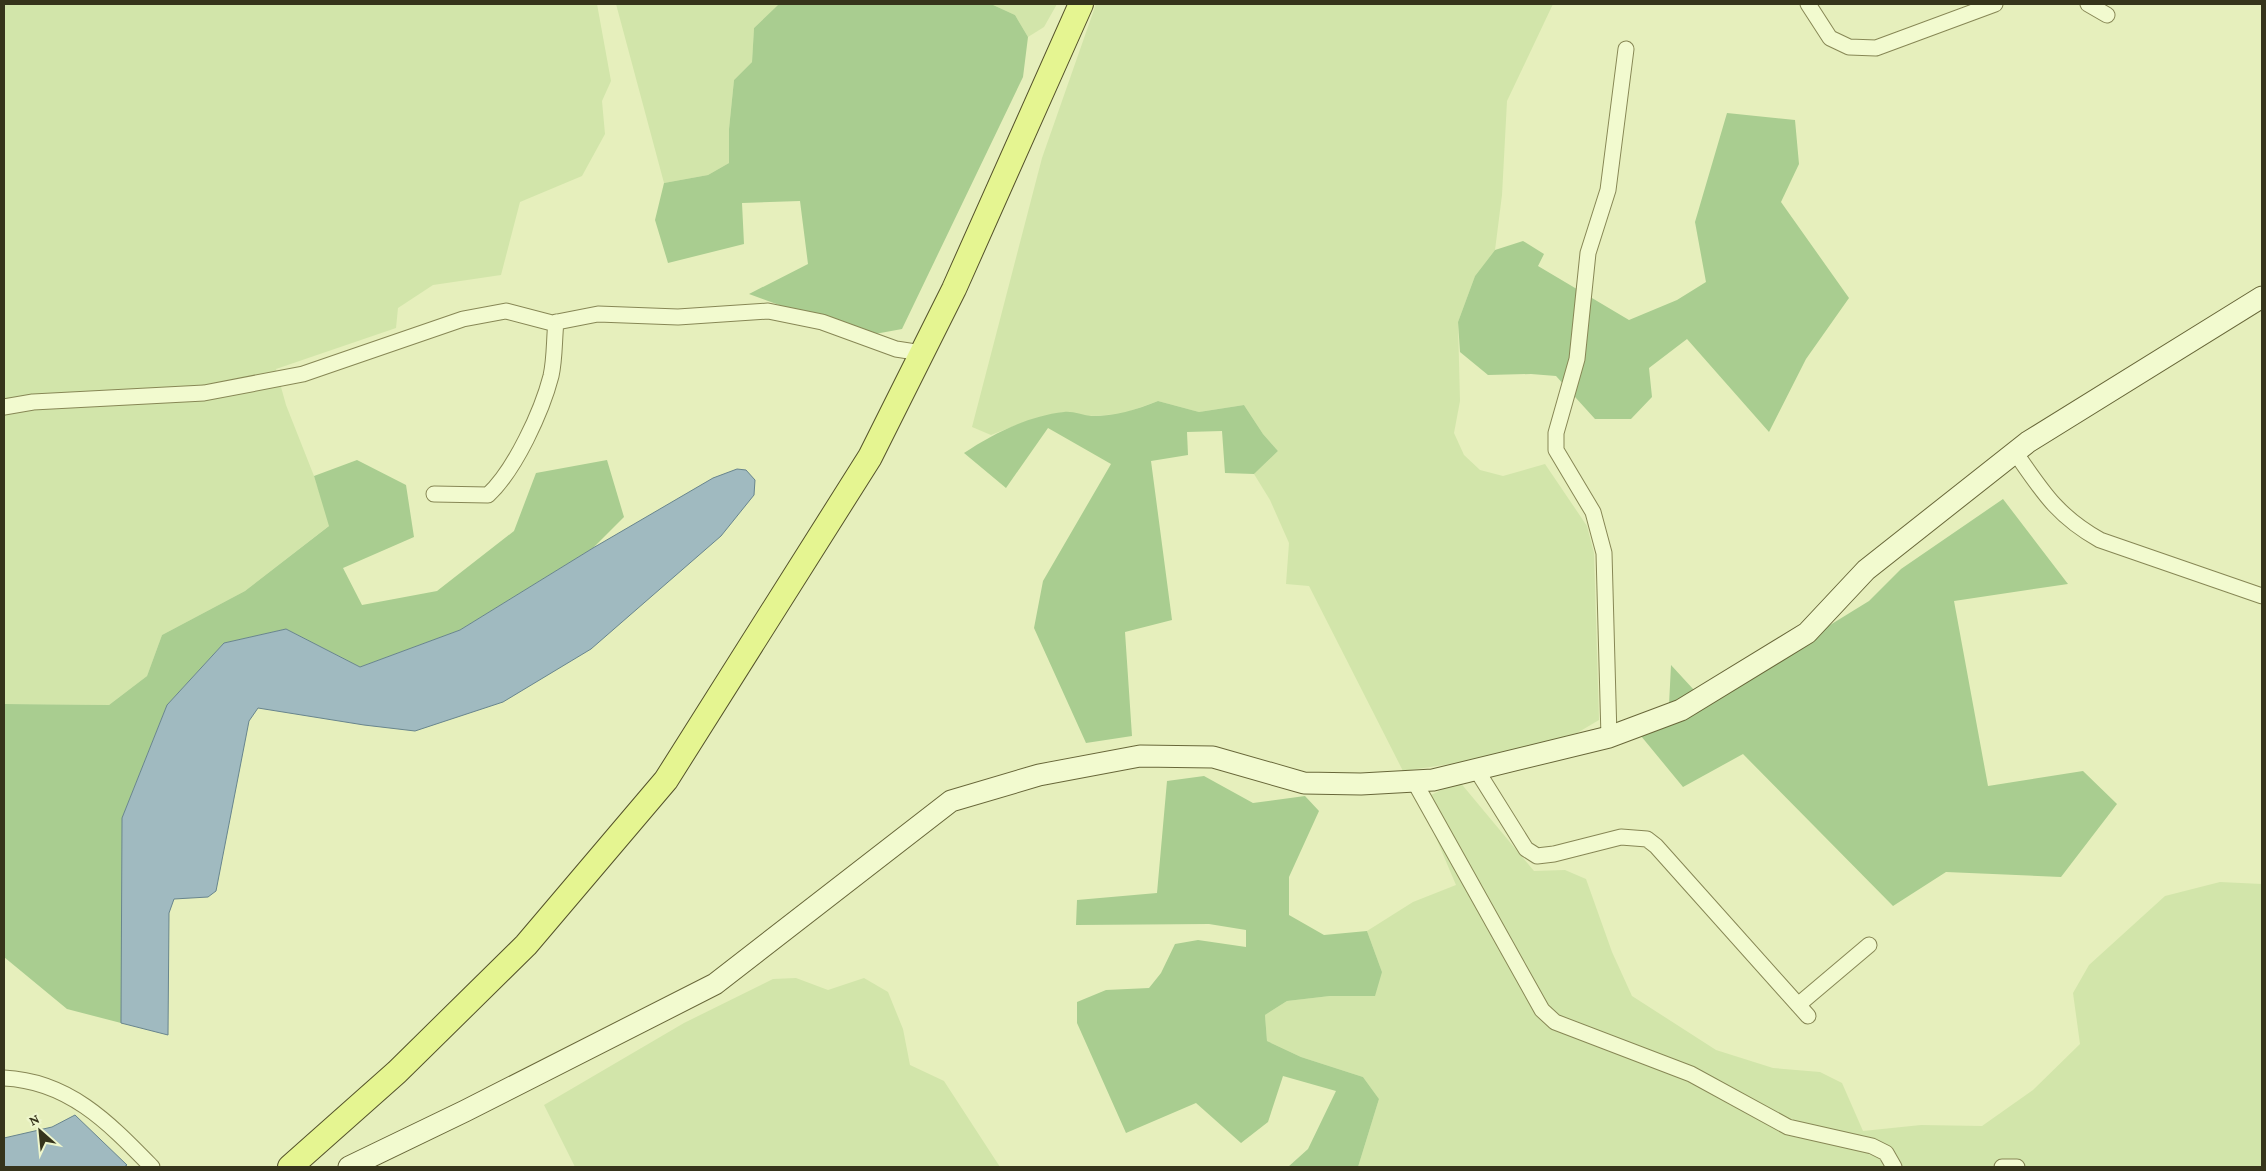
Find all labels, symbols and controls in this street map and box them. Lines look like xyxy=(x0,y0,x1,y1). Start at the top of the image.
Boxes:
north arrow xyxy=(15,1106,65,1156)
text: N xyxy=(26,1110,42,1129)

